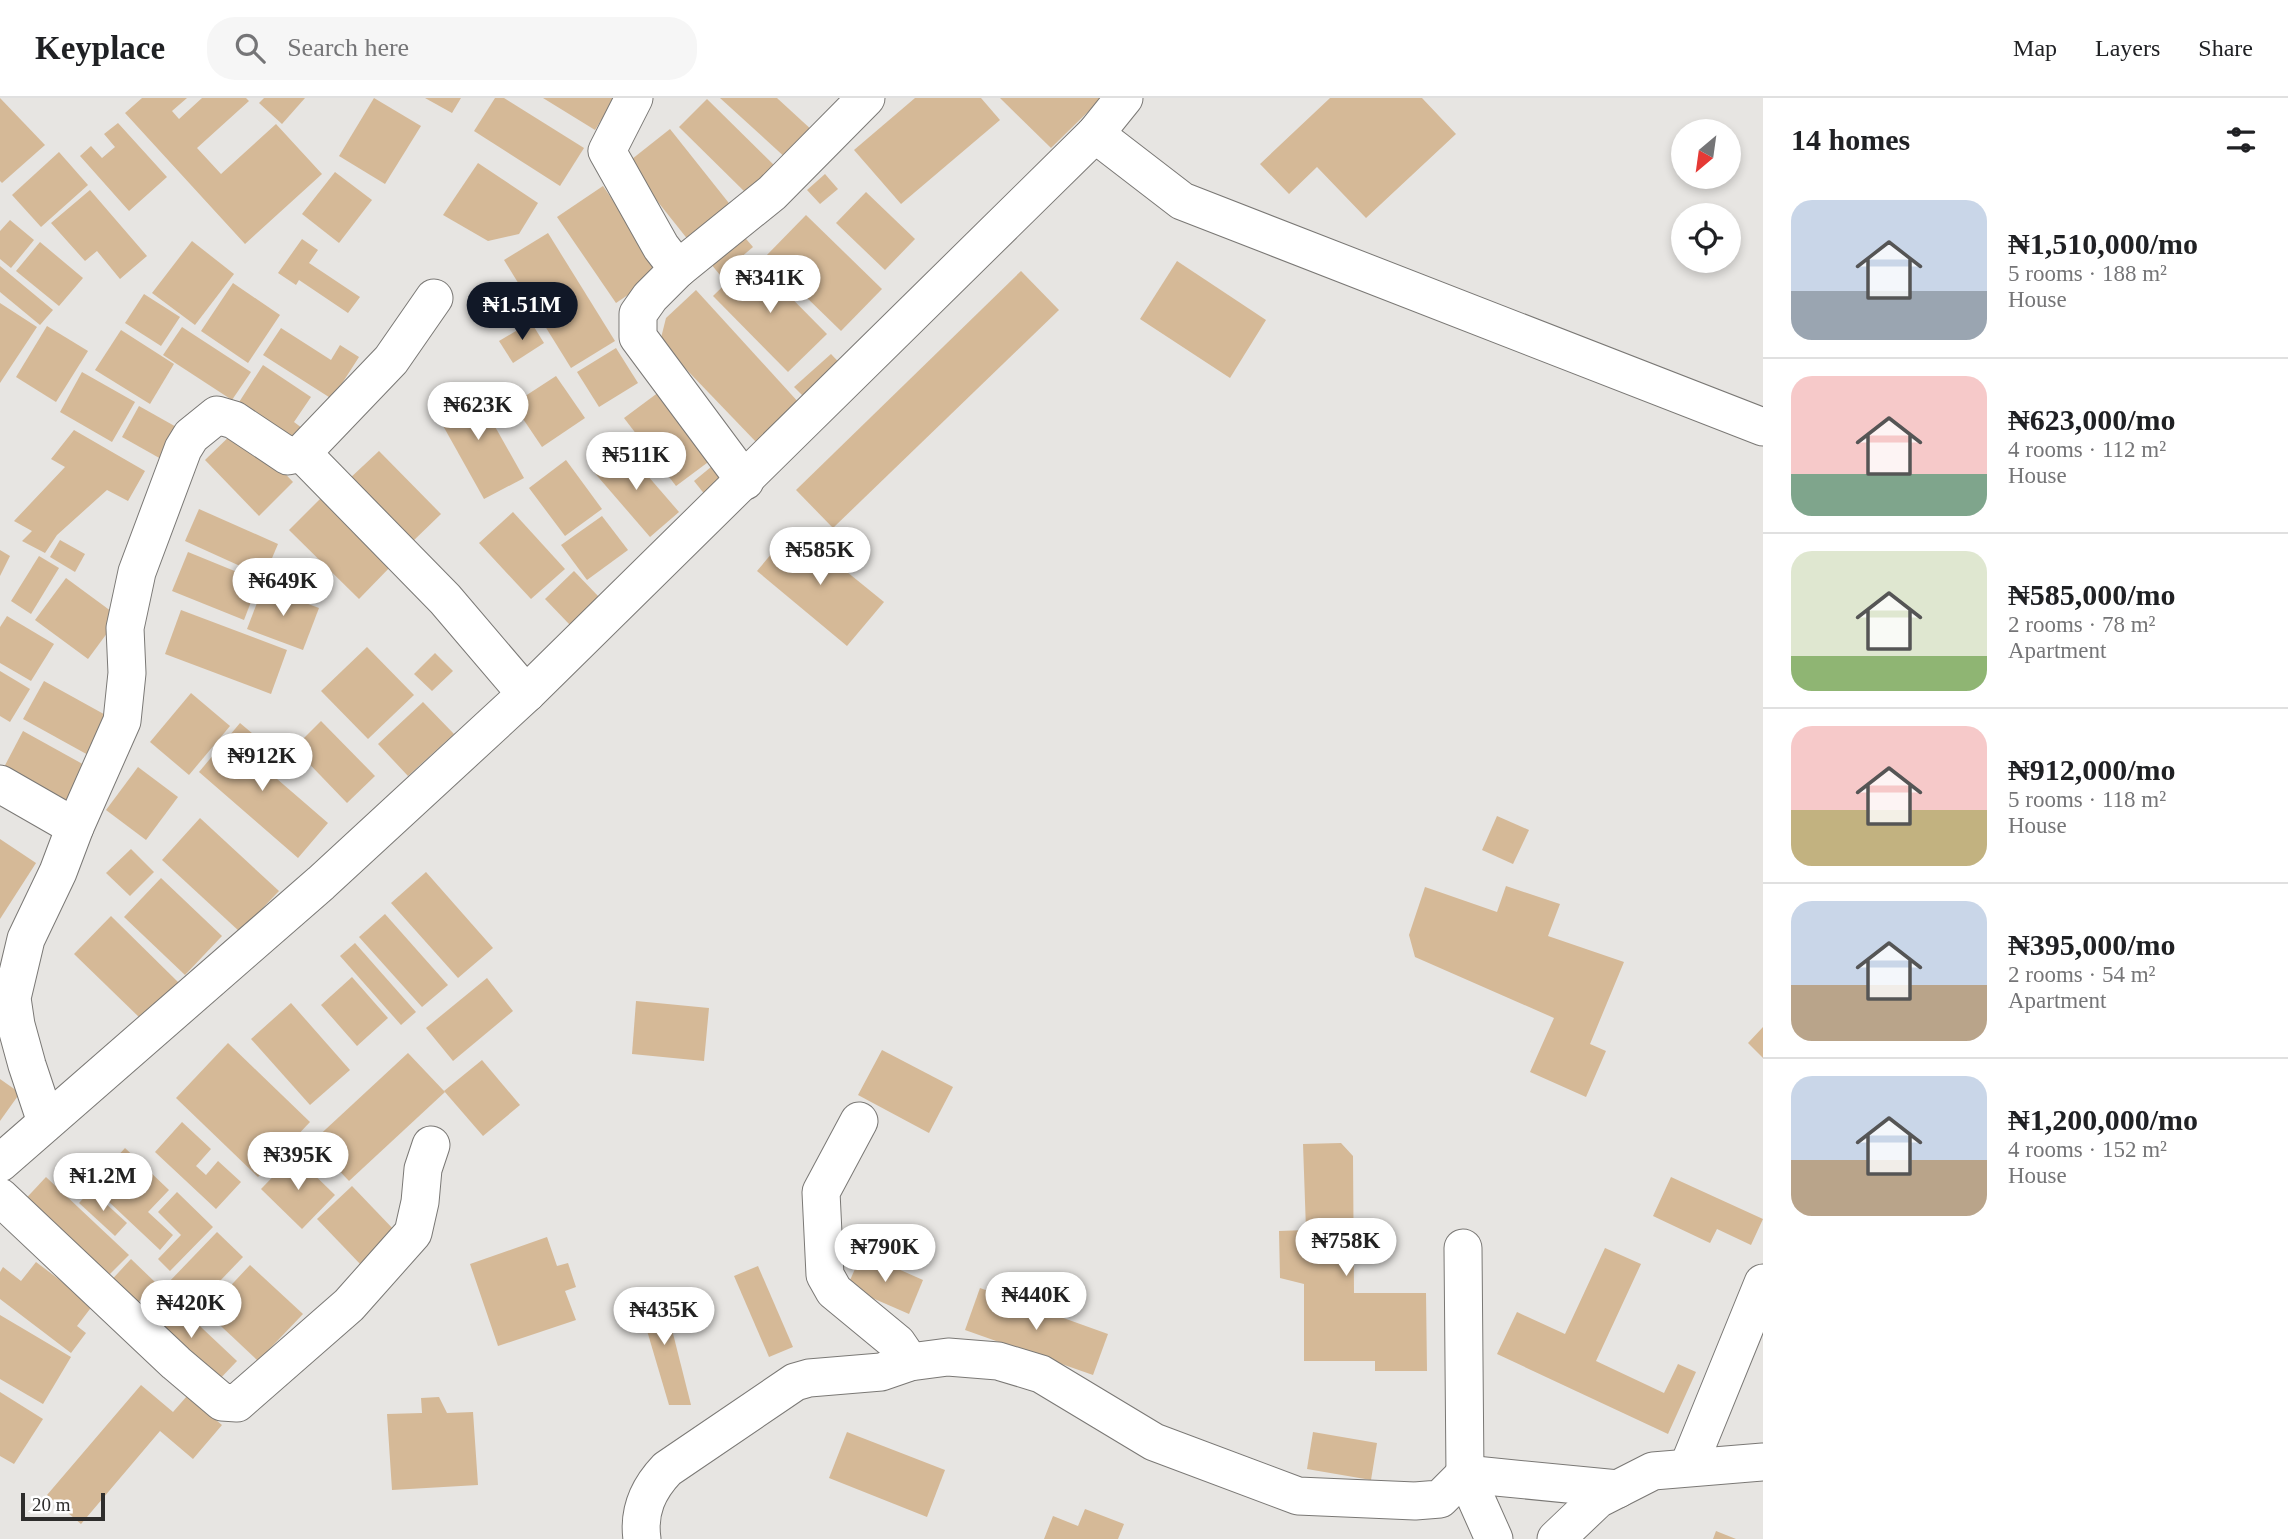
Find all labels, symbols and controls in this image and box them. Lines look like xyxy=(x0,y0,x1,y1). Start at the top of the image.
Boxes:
search box xyxy=(207,17,697,80)
icon: search xyxy=(231,29,269,67)
text: Keyplace xyxy=(35,30,165,66)
text: Search here xyxy=(287,33,409,62)
text: Map xyxy=(2013,35,2057,61)
text: Layers xyxy=(2095,35,2160,61)
text: Share xyxy=(2198,35,2253,61)
north arrow xyxy=(1671,119,1741,189)
map controls xyxy=(1671,119,1741,273)
icon: filters xyxy=(2222,121,2260,159)
text: 14 homes xyxy=(1791,123,1910,156)
button: locate xyxy=(1671,203,1741,273)
text: ₦1,510,000/mo xyxy=(2008,227,2198,260)
icon: home xyxy=(1847,228,1931,312)
pin: ₦341K xyxy=(721,256,819,315)
text: 5 rooms · 188 m² xyxy=(2008,261,2167,286)
text: ₦341K xyxy=(736,265,805,290)
pin: ₦1.51M xyxy=(465,282,579,342)
text: House xyxy=(2008,287,2067,312)
text: ₦1.51M xyxy=(483,292,561,317)
pin: ₦623K xyxy=(429,382,527,442)
text: ₦623K xyxy=(444,392,513,417)
text: ₦623,000/mo xyxy=(2008,403,2176,436)
icon: home xyxy=(1847,404,1931,488)
pin: ₦511K xyxy=(587,432,685,492)
text: 4 rooms · 112 m² xyxy=(2008,437,2166,462)
text: ₦511K xyxy=(602,442,670,467)
text: House xyxy=(2008,463,2067,488)
pin: ₦585K xyxy=(771,528,869,587)
text: ₦585K xyxy=(786,537,855,562)
pin: ₦649K xyxy=(234,559,332,618)
text: ₦649K xyxy=(249,568,318,593)
text: ₦585,000/mo xyxy=(2008,578,2176,611)
icon: home xyxy=(1847,579,1931,663)
text: 2 rooms · 78 m² xyxy=(2008,612,2155,637)
text: Apartment xyxy=(2008,638,2106,663)
pin: ₦912K xyxy=(213,734,311,793)
text: ₦912K xyxy=(228,743,297,768)
text: ₦912,000/mo xyxy=(2008,753,2176,786)
icon: home xyxy=(1847,754,1931,838)
text: 5 rooms · 118 m² xyxy=(2008,787,2166,812)
text: House xyxy=(2008,813,2067,838)
text: ₦395,000/mo xyxy=(2008,928,2176,961)
icon: home xyxy=(1847,929,1931,1013)
text: 2 rooms · 54 m² xyxy=(2008,962,2155,987)
text: Apartment xyxy=(2008,988,2106,1013)
text: ₦1,200,000/mo xyxy=(2008,1103,2198,1136)
icon: home xyxy=(1847,1104,1931,1188)
pin: ₦395K xyxy=(249,1132,347,1192)
text: 4 rooms · 152 m² xyxy=(2008,1137,2167,1162)
text: ₦395K xyxy=(264,1142,333,1167)
pin: ₦1.2M xyxy=(54,1154,152,1213)
text: ₦1.2M xyxy=(69,1163,137,1188)
text: House xyxy=(2008,1163,2067,1188)
pin: ₦758K xyxy=(1297,1218,1395,1278)
pin: ₦790K xyxy=(836,1224,934,1284)
text: ₦758K xyxy=(1312,1228,1381,1253)
text: ₦790K xyxy=(851,1234,920,1259)
pin: ₦440K xyxy=(987,1272,1085,1332)
pin: ₦420K xyxy=(142,1280,240,1340)
text: ₦440K xyxy=(1002,1282,1071,1307)
pin: ₦435K xyxy=(615,1288,713,1347)
text: ₦420K xyxy=(157,1290,226,1315)
text: ₦435K xyxy=(630,1297,699,1322)
scale bar xyxy=(21,1490,105,1522)
text: 20 m xyxy=(32,1494,71,1515)

